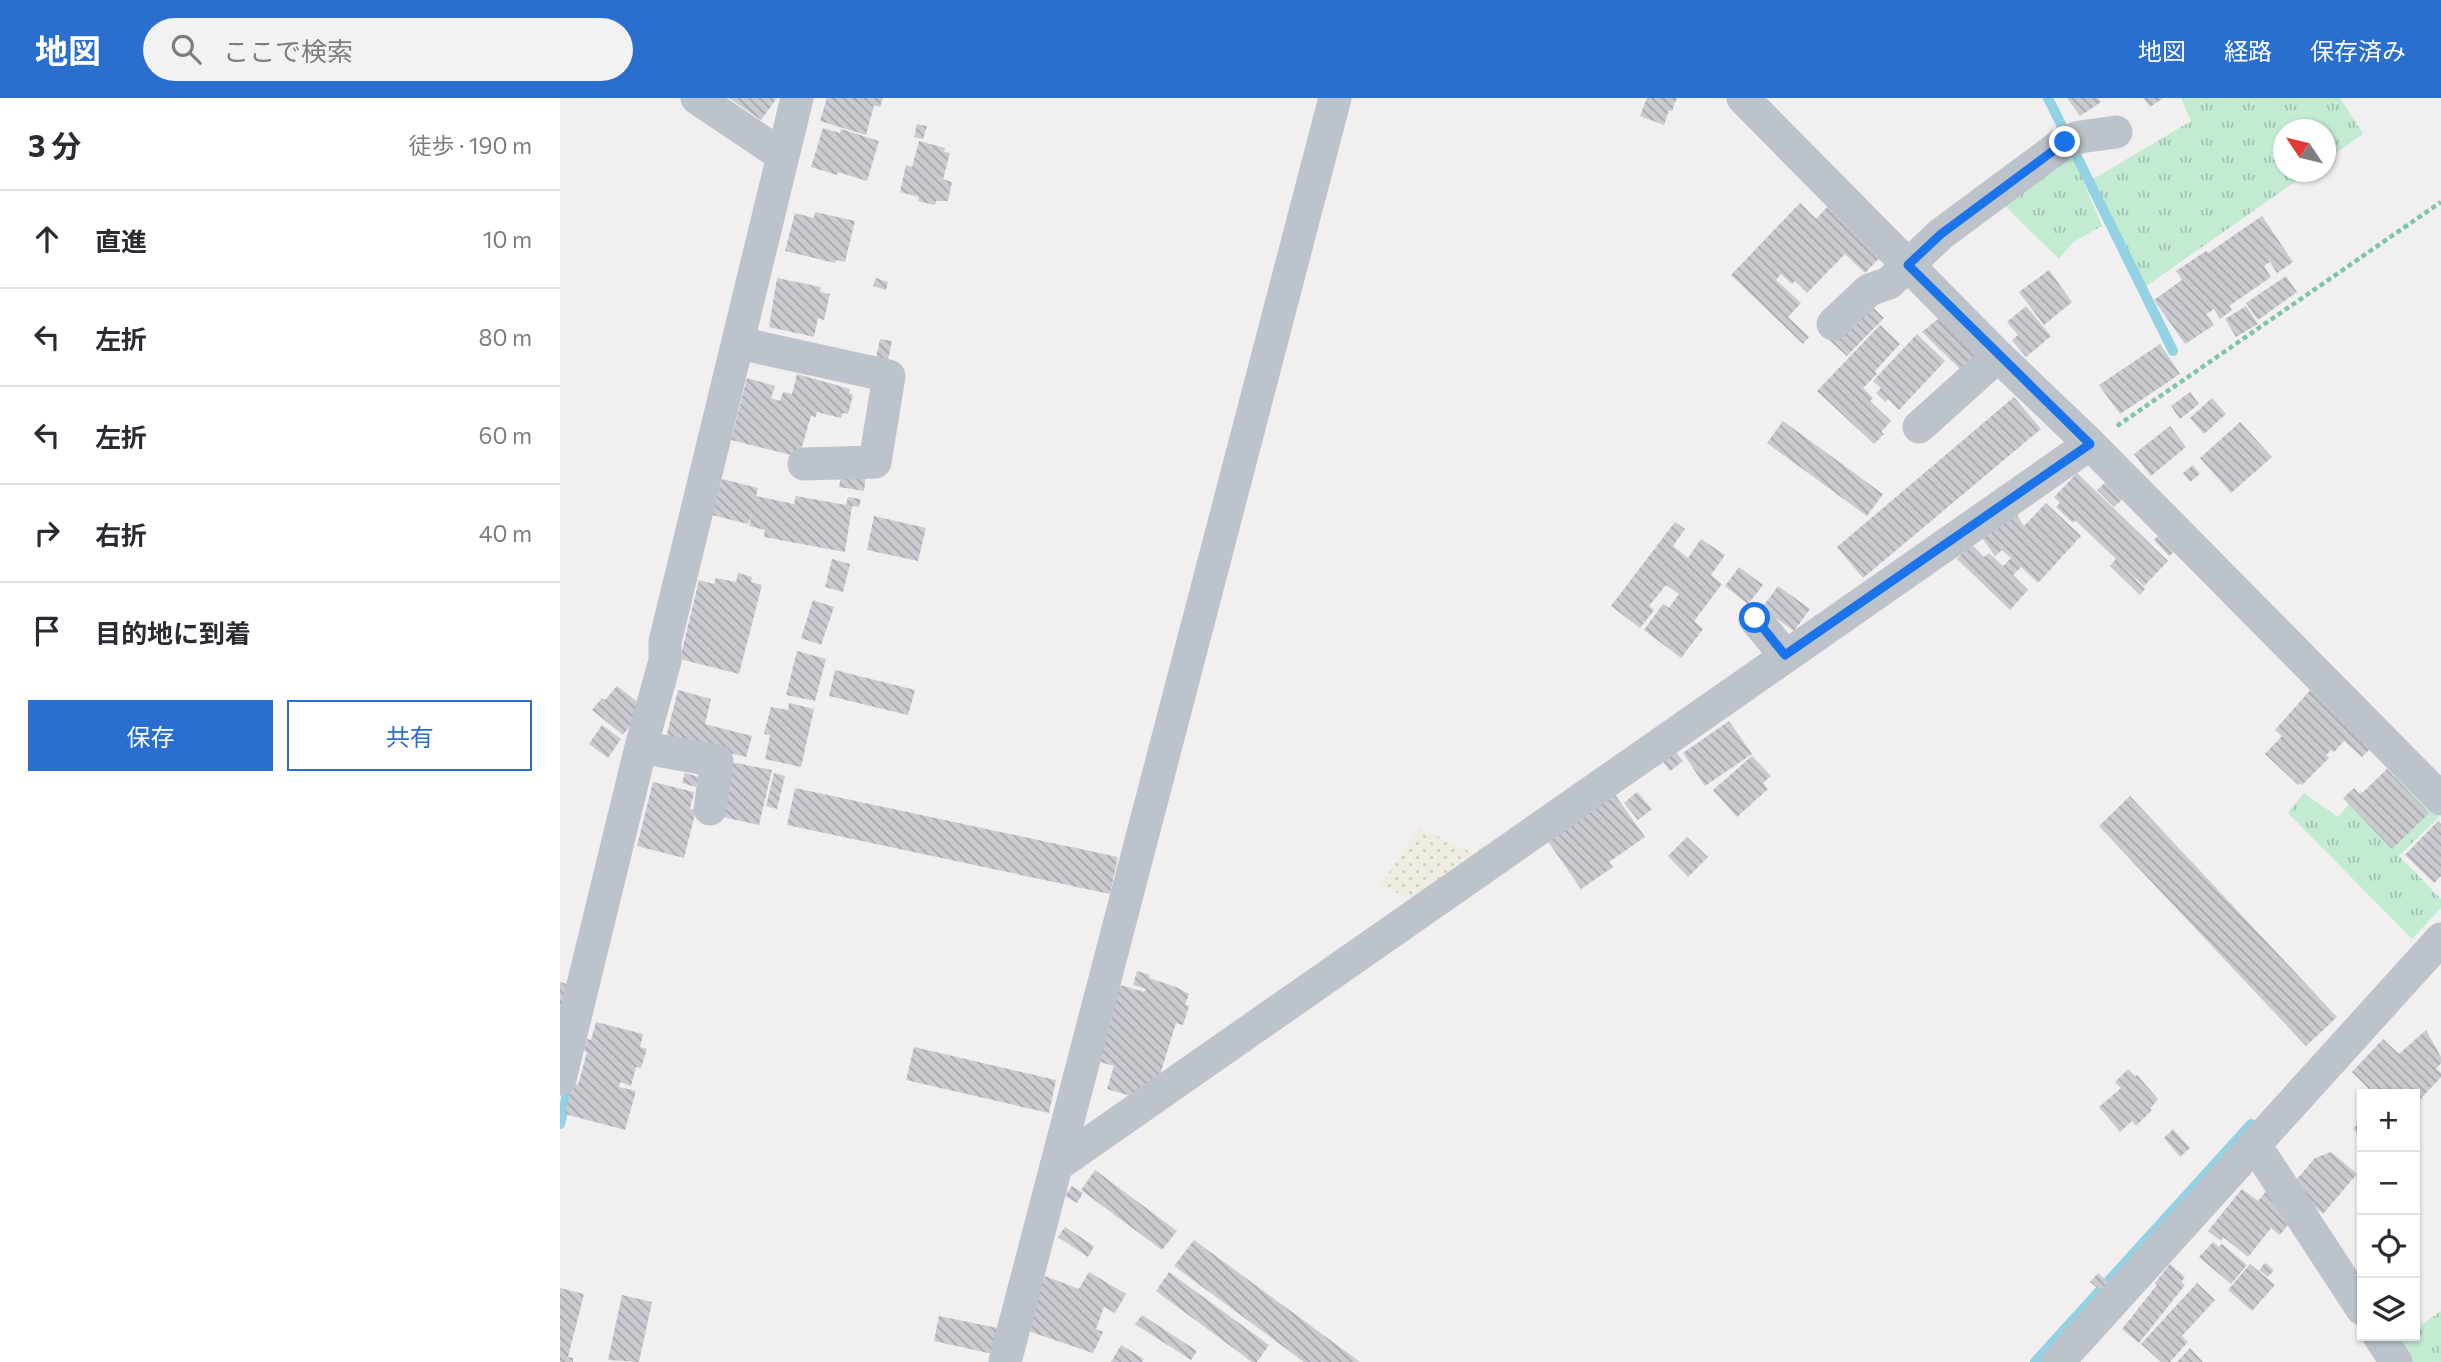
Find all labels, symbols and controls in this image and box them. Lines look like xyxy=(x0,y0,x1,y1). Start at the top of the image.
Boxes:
search box xyxy=(143,18,633,81)
text: 地図 xyxy=(35,29,101,70)
icon: search xyxy=(167,30,205,68)
text: ここで検索 xyxy=(223,35,353,66)
text: 地図 xyxy=(2138,36,2186,65)
text: 経路 xyxy=(2224,36,2272,65)
text: 保存済み xyxy=(2310,36,2406,65)
north arrow xyxy=(2273,119,2336,182)
text: 3 分 xyxy=(28,126,81,163)
route end xyxy=(2049,126,2080,157)
text: 徒歩 · 190 m xyxy=(408,131,532,159)
icon: ahead xyxy=(28,220,66,258)
text: 直進 xyxy=(95,225,147,256)
text: 10 m xyxy=(483,225,532,253)
icon: left xyxy=(28,318,66,356)
text: 左折 xyxy=(95,323,147,354)
text: 80 m xyxy=(479,323,532,351)
icon: left xyxy=(28,416,66,454)
text: 左折 xyxy=(95,421,147,452)
text: 60 m xyxy=(479,421,532,449)
icon: right xyxy=(28,514,66,552)
text: 右折 xyxy=(95,519,147,550)
text: 40 m xyxy=(479,519,532,547)
route start xyxy=(1739,602,1770,633)
icon: arrive xyxy=(28,612,66,650)
text: 目的地に到着 xyxy=(95,617,251,648)
button: 保存 xyxy=(28,700,273,771)
button: 共有 xyxy=(287,700,532,771)
map controls xyxy=(2357,1089,2420,1341)
button: + xyxy=(2357,1089,2420,1152)
button: − xyxy=(2357,1152,2420,1215)
button: locate xyxy=(2357,1215,2420,1278)
button: layers xyxy=(2357,1278,2420,1341)

